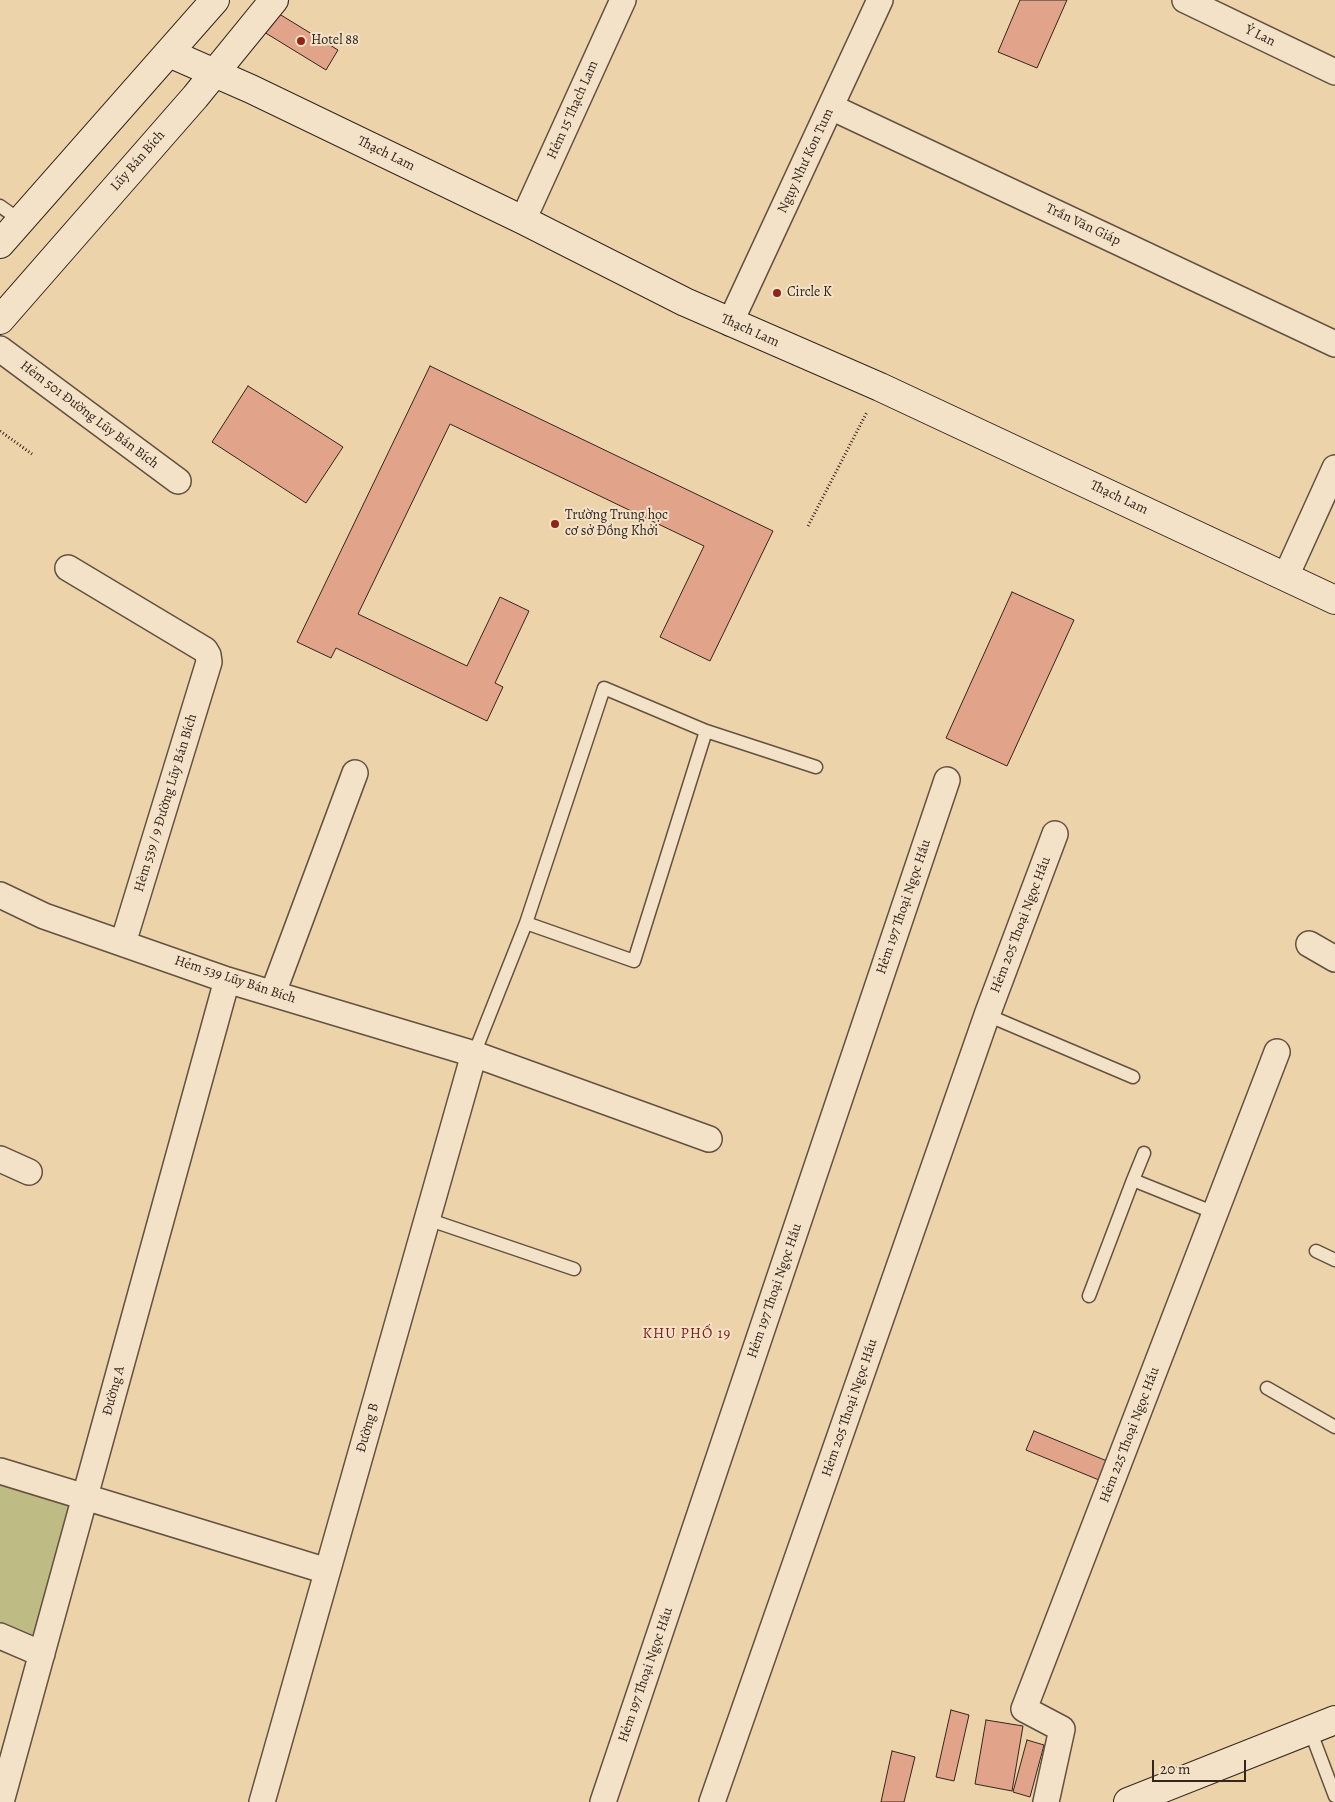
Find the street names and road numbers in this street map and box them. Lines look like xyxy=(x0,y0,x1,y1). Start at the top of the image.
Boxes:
street label: Ỷ Lan xyxy=(1242,22,1278,50)
street label: Hẻm 15 Thạch Lam xyxy=(544,58,602,162)
street label: Ngụy Như Kon Tum xyxy=(774,106,838,216)
street label: Lũy Bán Bích xyxy=(107,127,169,195)
street label: Thạch Lam xyxy=(355,133,417,175)
street label: Trần Văn Giáp xyxy=(1043,200,1123,250)
street label: Thạch Lam xyxy=(718,311,782,351)
street label: Hẻm 501 Đường Lũy Bán Bích xyxy=(16,357,162,473)
street label: Thạch Lam xyxy=(1087,477,1151,519)
street label: Hèm 539 / 9 Đường Lũy Bán Bích xyxy=(131,712,201,894)
street label: Hẻm 197 Thoại Ngọc Hầu xyxy=(873,837,935,977)
street label: Hẻm 205 Thoại Ngọc Hầu xyxy=(987,854,1055,996)
street label: Hẻm 539 Lũy Bán Bích xyxy=(172,952,298,1008)
street label: Hẻm 197 Thoại Ngọc Hầu xyxy=(744,1221,806,1361)
street label: Hẻm 205 Thoại Ngọc Hầu xyxy=(818,1337,882,1479)
street label: Đường A xyxy=(99,1364,129,1418)
street label: Hẻm 225 Thoại Ngọc Hầu xyxy=(1096,1365,1164,1505)
street label: Đường B xyxy=(353,1401,383,1455)
street label: Hẻm 197 Thoại Ngọc Hầu xyxy=(615,1605,677,1745)

